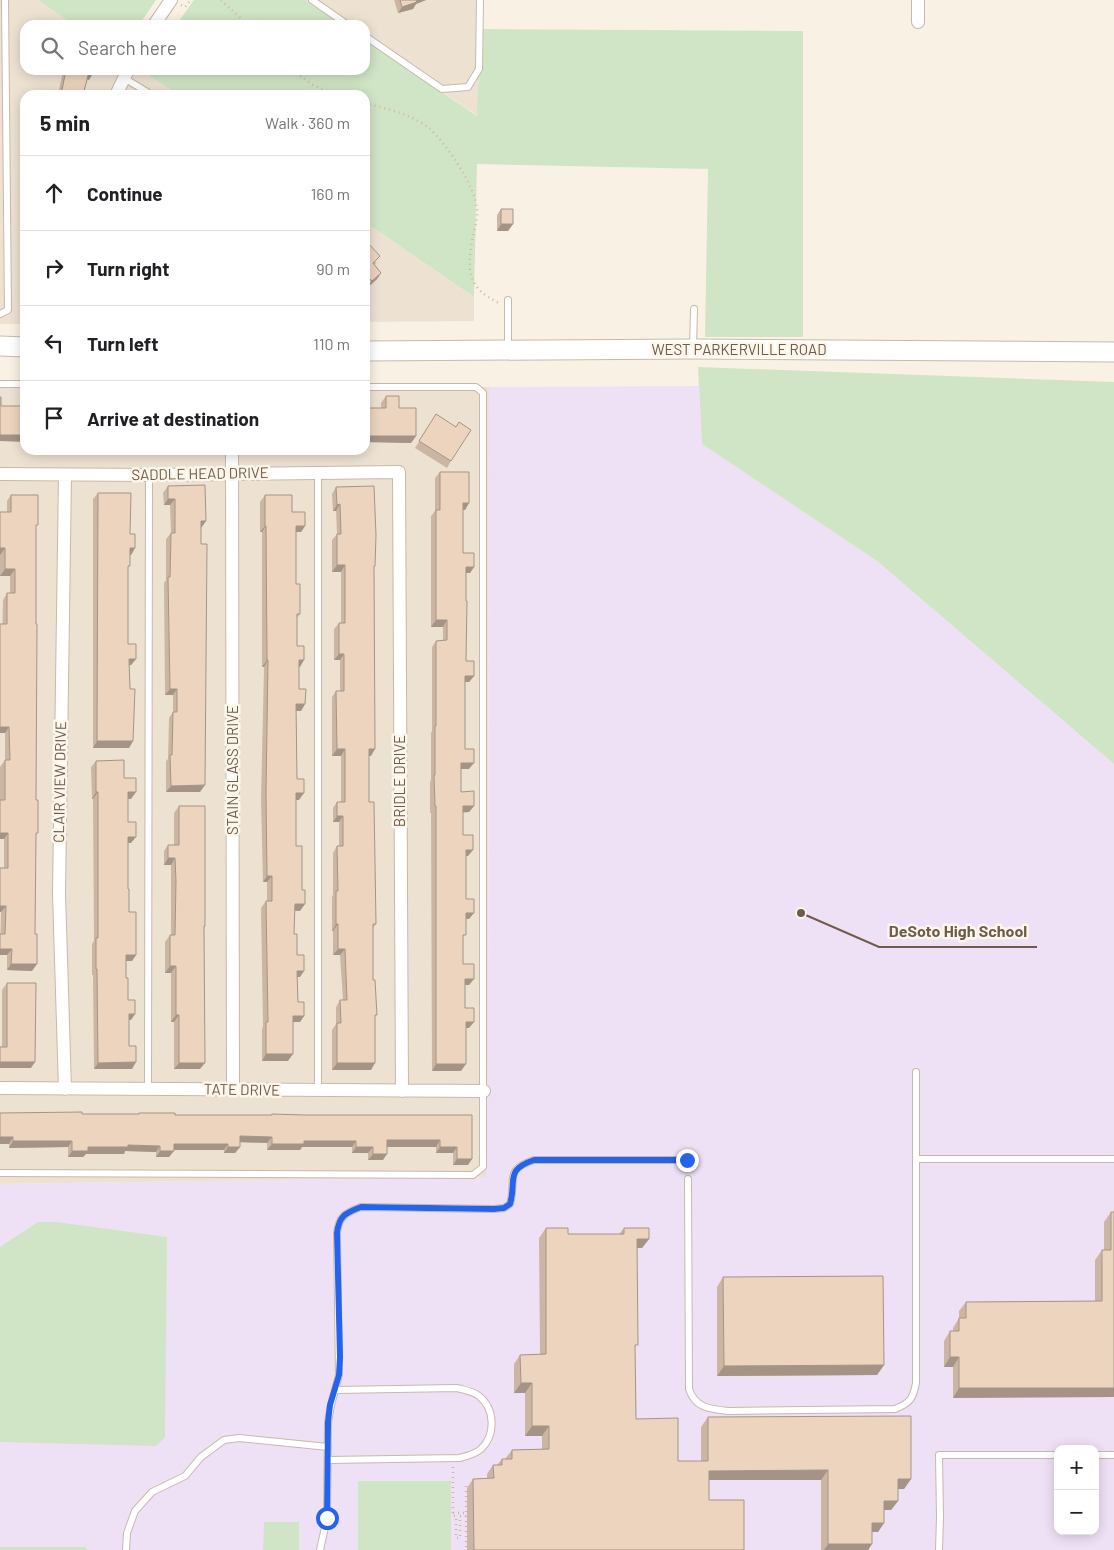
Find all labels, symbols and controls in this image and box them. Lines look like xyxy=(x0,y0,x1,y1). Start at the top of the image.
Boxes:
search box xyxy=(20,20,370,75)
icon: search xyxy=(38,34,66,62)
text: Search here xyxy=(78,36,177,59)
text: 5 min xyxy=(40,110,90,135)
text: Walk · 360 m xyxy=(265,113,350,132)
icon: ahead xyxy=(40,179,68,207)
text: Continue xyxy=(87,182,163,205)
text: 160 m xyxy=(311,184,350,203)
icon: right xyxy=(40,254,68,282)
text: Turn right xyxy=(87,257,169,280)
text: 90 m xyxy=(316,259,350,278)
icon: left xyxy=(40,329,68,357)
text: Turn left xyxy=(87,332,158,355)
text: 110 m xyxy=(313,334,350,353)
street label: WEST PARKERVILLE ROAD xyxy=(652,340,826,358)
icon: arrive xyxy=(40,404,68,432)
text: Arrive at destination xyxy=(87,407,259,430)
street label: SADDLE HEAD DRIVE xyxy=(131,463,269,483)
street label: STAIN GLASS DRIVE xyxy=(223,705,241,835)
street label: CLAIR VIEW DRIVE xyxy=(49,721,69,843)
street label: BRIDLE DRIVE xyxy=(390,735,408,827)
callout: DeSoto High School xyxy=(879,916,1037,947)
text: DeSoto High School xyxy=(889,921,1027,940)
street label: TATE DRIVE xyxy=(204,1079,280,1099)
route end xyxy=(676,1149,699,1172)
map controls xyxy=(1054,1445,1099,1535)
button: + xyxy=(1054,1445,1099,1490)
button: − xyxy=(1054,1490,1099,1535)
route start xyxy=(316,1507,339,1530)

